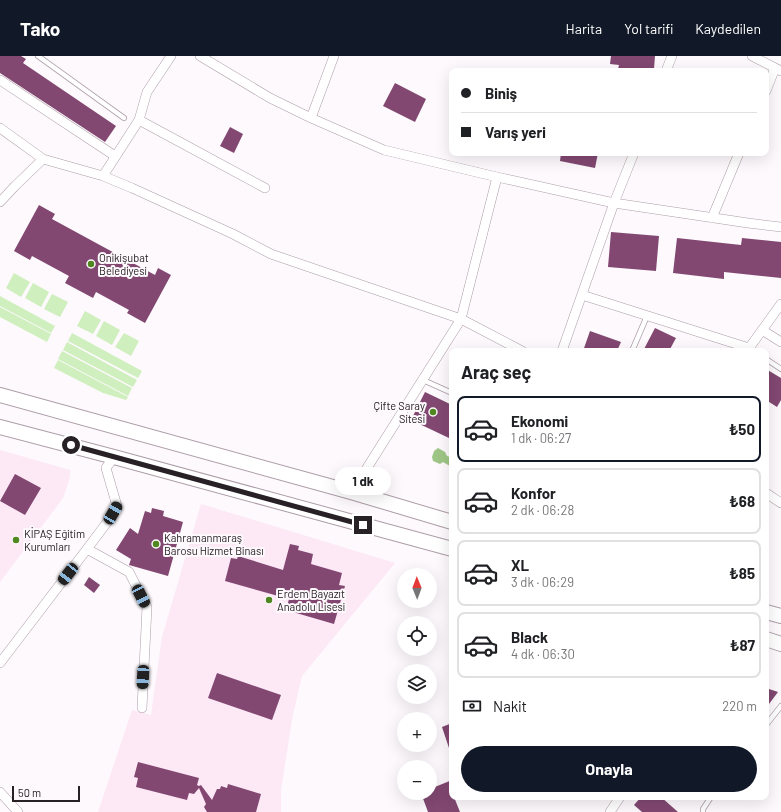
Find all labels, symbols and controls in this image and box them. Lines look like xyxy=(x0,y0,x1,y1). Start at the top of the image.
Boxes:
text: Tako xyxy=(20,17,60,40)
text: Harita xyxy=(566,20,602,37)
text: Yol tarifi xyxy=(624,20,673,37)
text: Kaydedilen xyxy=(695,20,761,37)
text: Biniş xyxy=(485,84,517,102)
text: Varış yeri xyxy=(485,123,546,141)
place label: Onikişubat Belediyesi xyxy=(99,251,149,277)
marker: Onikişubat Belediyesi xyxy=(86,259,96,269)
text: Araç seç xyxy=(461,361,531,383)
place label: Çifte Saray Sitesi xyxy=(374,399,425,425)
marker: Çifte Saray Sitesi xyxy=(428,407,438,417)
icon: car xyxy=(463,411,499,447)
text: Ekonomi xyxy=(511,412,568,430)
text: ₺50 xyxy=(729,420,755,438)
text: 1 dk · 06:27 xyxy=(511,430,571,446)
route start xyxy=(62,436,80,454)
callout: 1 dk xyxy=(335,467,391,495)
text: 1 dk xyxy=(352,473,374,489)
icon: car xyxy=(463,483,499,519)
text: Konfor xyxy=(511,484,556,502)
text: ₺68 xyxy=(729,492,755,510)
car xyxy=(102,500,124,526)
text: 2 dk · 06:28 xyxy=(511,502,574,518)
route end xyxy=(354,516,372,534)
place label: KİPAŞ Eğitim Kurumları xyxy=(24,526,85,553)
place label: Kahramanmaraş Barosu Hizmet Binası xyxy=(164,531,264,557)
marker: KİPAŞ Eğitim Kurumları xyxy=(11,535,21,545)
marker: Kahramanmaraş Barosu Hizmet Binası xyxy=(151,539,161,549)
icon: car xyxy=(463,555,499,591)
text: XL xyxy=(511,556,529,574)
car xyxy=(56,561,80,587)
text: ₺85 xyxy=(729,564,755,582)
north arrow xyxy=(397,568,437,608)
map controls xyxy=(397,568,437,800)
text: 3 dk · 06:29 xyxy=(511,574,574,590)
car xyxy=(130,583,152,609)
place label: Erdem Bayazıt Anadolu Lisesi xyxy=(277,587,345,613)
marker: Erdem Bayazıt Anadolu Lisesi xyxy=(264,595,274,605)
button: locate xyxy=(397,616,437,656)
icon: car xyxy=(463,627,499,663)
text: Black xyxy=(511,628,548,646)
text: ₺87 xyxy=(730,636,755,654)
text: 4 dk · 06:30 xyxy=(511,646,575,662)
button: layers xyxy=(397,664,437,704)
car xyxy=(136,665,150,689)
icon: cash xyxy=(461,695,483,717)
text: Nakit xyxy=(493,697,527,715)
text: 220 m xyxy=(722,698,757,714)
button: + xyxy=(397,712,437,752)
button: Onayla xyxy=(461,746,757,792)
button: − xyxy=(397,760,437,800)
scale bar xyxy=(12,784,80,803)
text: 50 m xyxy=(18,786,41,799)

